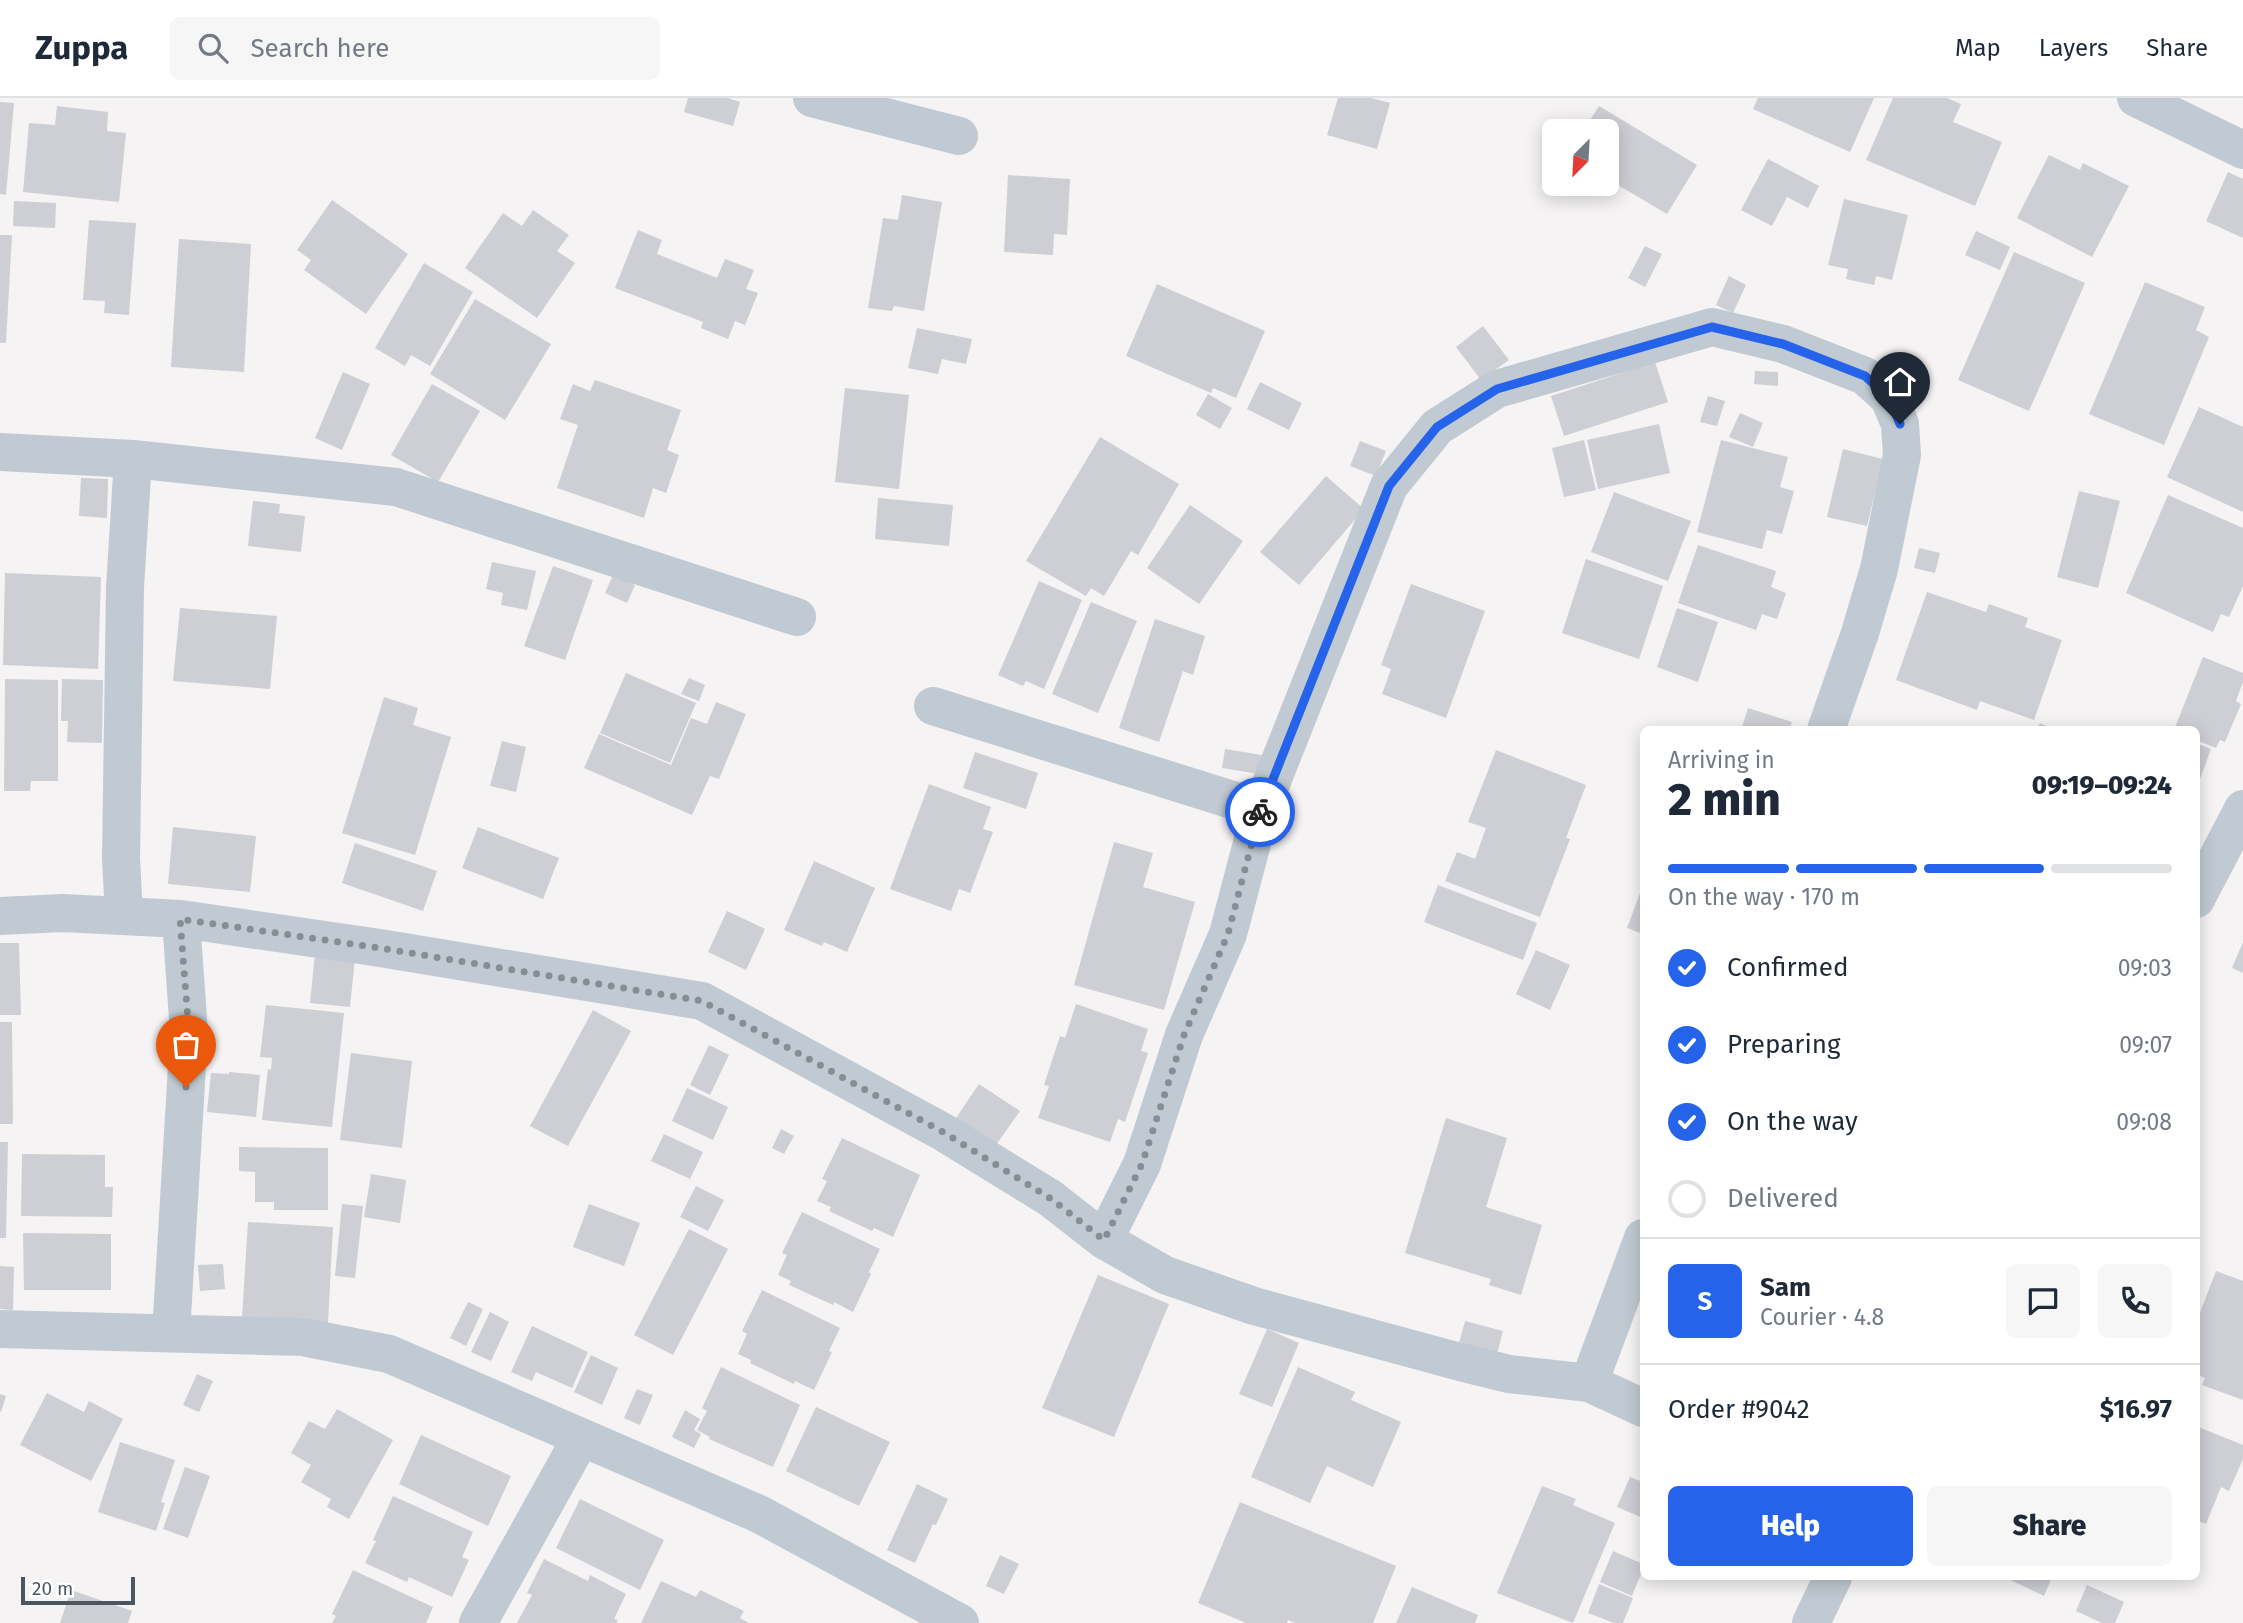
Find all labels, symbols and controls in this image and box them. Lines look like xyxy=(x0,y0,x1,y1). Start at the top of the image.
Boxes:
search box xyxy=(170,17,660,80)
text: Zuppa xyxy=(35,28,128,68)
icon: search xyxy=(194,29,232,67)
text: Search here xyxy=(250,33,389,64)
text: Map xyxy=(1955,34,2001,62)
text: Layers xyxy=(2039,34,2108,62)
text: Share xyxy=(2146,34,2208,62)
north arrow xyxy=(1542,119,1619,196)
map controls xyxy=(1542,119,1619,196)
pin xyxy=(1870,352,1930,424)
icon: home xyxy=(1881,363,1919,401)
text: Arriving in xyxy=(1668,746,1775,774)
text: 09:19–09:24 xyxy=(2032,770,2172,801)
text: 2 min xyxy=(1668,772,1781,827)
courier xyxy=(1225,777,1295,847)
icon: bike xyxy=(1241,793,1279,831)
text: On the way · 170 m xyxy=(1668,883,1860,911)
icon: check xyxy=(1668,949,1706,987)
text: Confirmed xyxy=(1727,952,1848,983)
text: 09:03 xyxy=(2118,954,2172,982)
pin xyxy=(156,1015,216,1087)
icon: bag xyxy=(167,1026,205,1064)
icon: check xyxy=(1668,1026,1706,1064)
text: Preparing xyxy=(1727,1029,1840,1060)
text: 09:07 xyxy=(2119,1031,2172,1059)
icon: check xyxy=(1668,1103,1706,1141)
text: On the way xyxy=(1727,1106,1858,1137)
text: 09:08 xyxy=(2116,1108,2172,1136)
text: Delivered xyxy=(1727,1183,1839,1214)
button: chat xyxy=(2006,1264,2080,1338)
button: phone xyxy=(2098,1264,2172,1338)
text: Sam xyxy=(1760,1272,1811,1303)
text: S xyxy=(1698,1286,1712,1317)
text: Courier · 4.8 xyxy=(1760,1303,1884,1331)
text: Order #9042 xyxy=(1668,1394,1810,1425)
text: $16.97 xyxy=(2100,1394,2172,1425)
button: Help xyxy=(1668,1486,1913,1566)
button: Share xyxy=(1927,1486,2172,1566)
scale bar xyxy=(21,1574,135,1606)
text: 20 m xyxy=(32,1577,73,1600)

